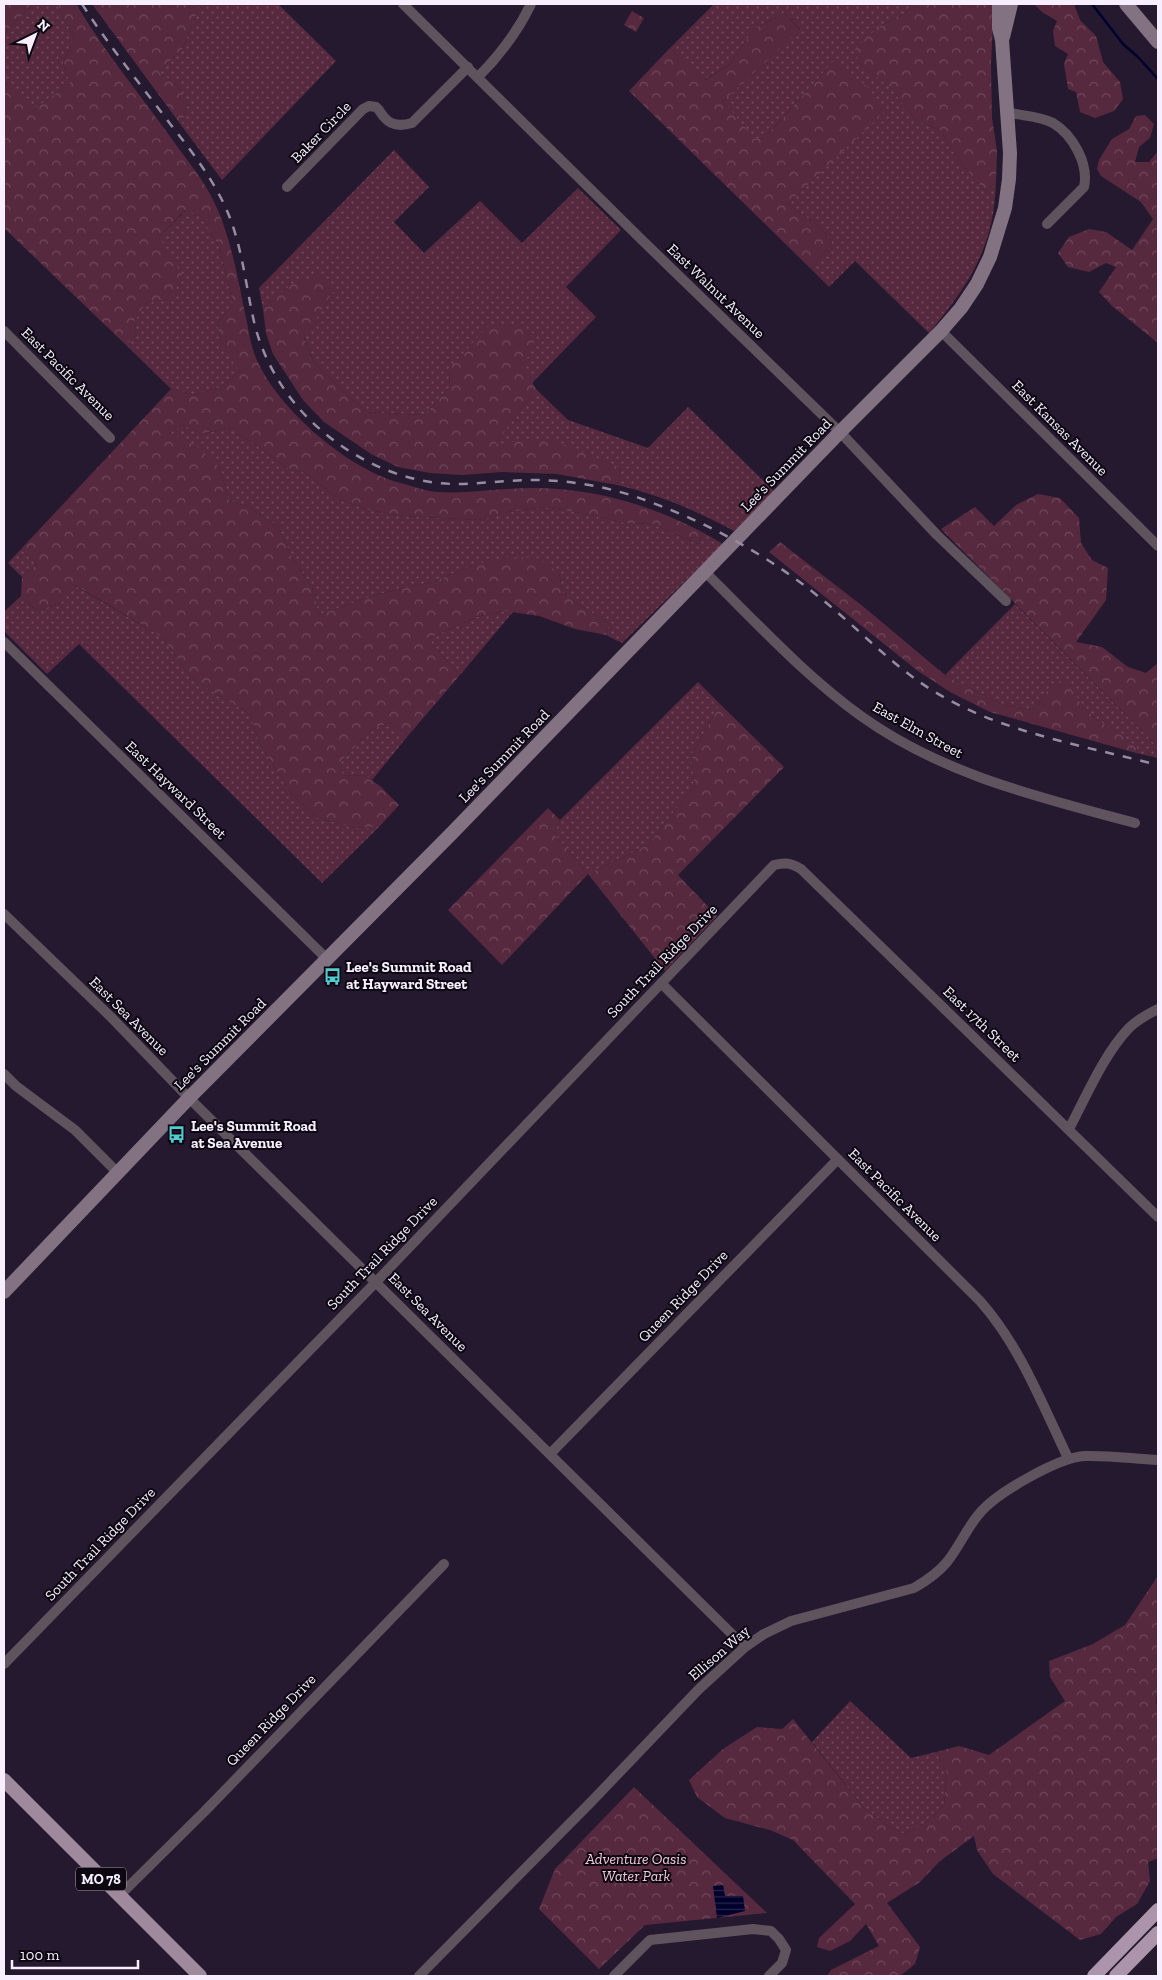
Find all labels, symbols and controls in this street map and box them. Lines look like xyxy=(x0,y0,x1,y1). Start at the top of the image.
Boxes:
north arrow xyxy=(10,10,60,60)
text: N xyxy=(34,16,53,36)
street label: Baker Circle xyxy=(287,98,355,166)
street label: East Walnut Avenue xyxy=(663,240,769,342)
street label: East Pacific Avenue xyxy=(18,324,118,424)
street label: East Kansas Avenue xyxy=(1008,376,1112,480)
street label: Lee's Summit Road xyxy=(737,414,836,515)
street label: East Elm Street xyxy=(870,698,967,762)
street label: Lee's Summit Road xyxy=(455,705,554,806)
street label: East Hayward Street xyxy=(122,737,231,843)
street label: South Trail Ridge Drive xyxy=(603,900,721,1022)
place label: Lee's Summit Road at Hayward Street xyxy=(346,958,472,993)
bus stop icon: Lee's Summit Road at Hayward Street xyxy=(322,966,342,986)
street label: East Sea Avenue xyxy=(86,973,172,1059)
street label: East 17th Street xyxy=(939,982,1025,1066)
street label: Lee's Summit Road xyxy=(170,994,270,1094)
place label: Lee's Summit Road at Sea Avenue xyxy=(191,1117,317,1152)
bus stop icon: Lee's Summit Road at Sea Avenue xyxy=(167,1125,187,1145)
street label: East Pacific Avenue xyxy=(845,1145,945,1245)
street label: South Trail Ridge Drive xyxy=(323,1192,441,1314)
street label: Queen Ridge Drive xyxy=(634,1246,732,1346)
street label: East Sea Avenue xyxy=(385,1269,471,1355)
street label: South Trail Ridge Drive xyxy=(41,1483,159,1605)
street label: Ellison Way xyxy=(685,1621,753,1684)
street label: Queen Ridge Drive xyxy=(222,1670,320,1770)
park label: Adventure Oasis Water Park xyxy=(585,1850,686,1885)
road number: MO 78 xyxy=(76,1868,126,1890)
scale bar xyxy=(12,1938,139,1970)
text: 100 m xyxy=(20,1946,59,1964)

